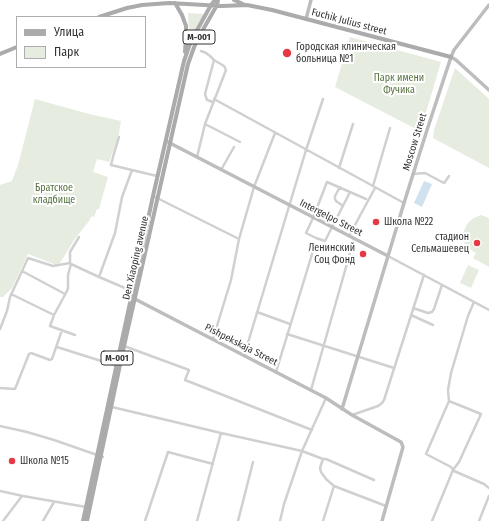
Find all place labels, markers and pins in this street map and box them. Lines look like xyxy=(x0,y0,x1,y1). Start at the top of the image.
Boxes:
place label: Городская клиническая больница №1 xyxy=(296,41,396,64)
marker: Городская клиническая больница №1 xyxy=(281,47,293,59)
place label: Школа №22 xyxy=(384,216,433,228)
marker: Школа №22 xyxy=(371,217,381,227)
place label: стадион Сельмашевец xyxy=(411,231,469,254)
marker: стадион Сельмашевец xyxy=(472,238,482,248)
place label: Ленинский Соц Фонд xyxy=(308,242,355,266)
marker: Ленинский Соц Фонд xyxy=(358,249,368,259)
place label: Школа №15 xyxy=(20,455,69,467)
marker: Школа №15 xyxy=(7,456,17,466)

